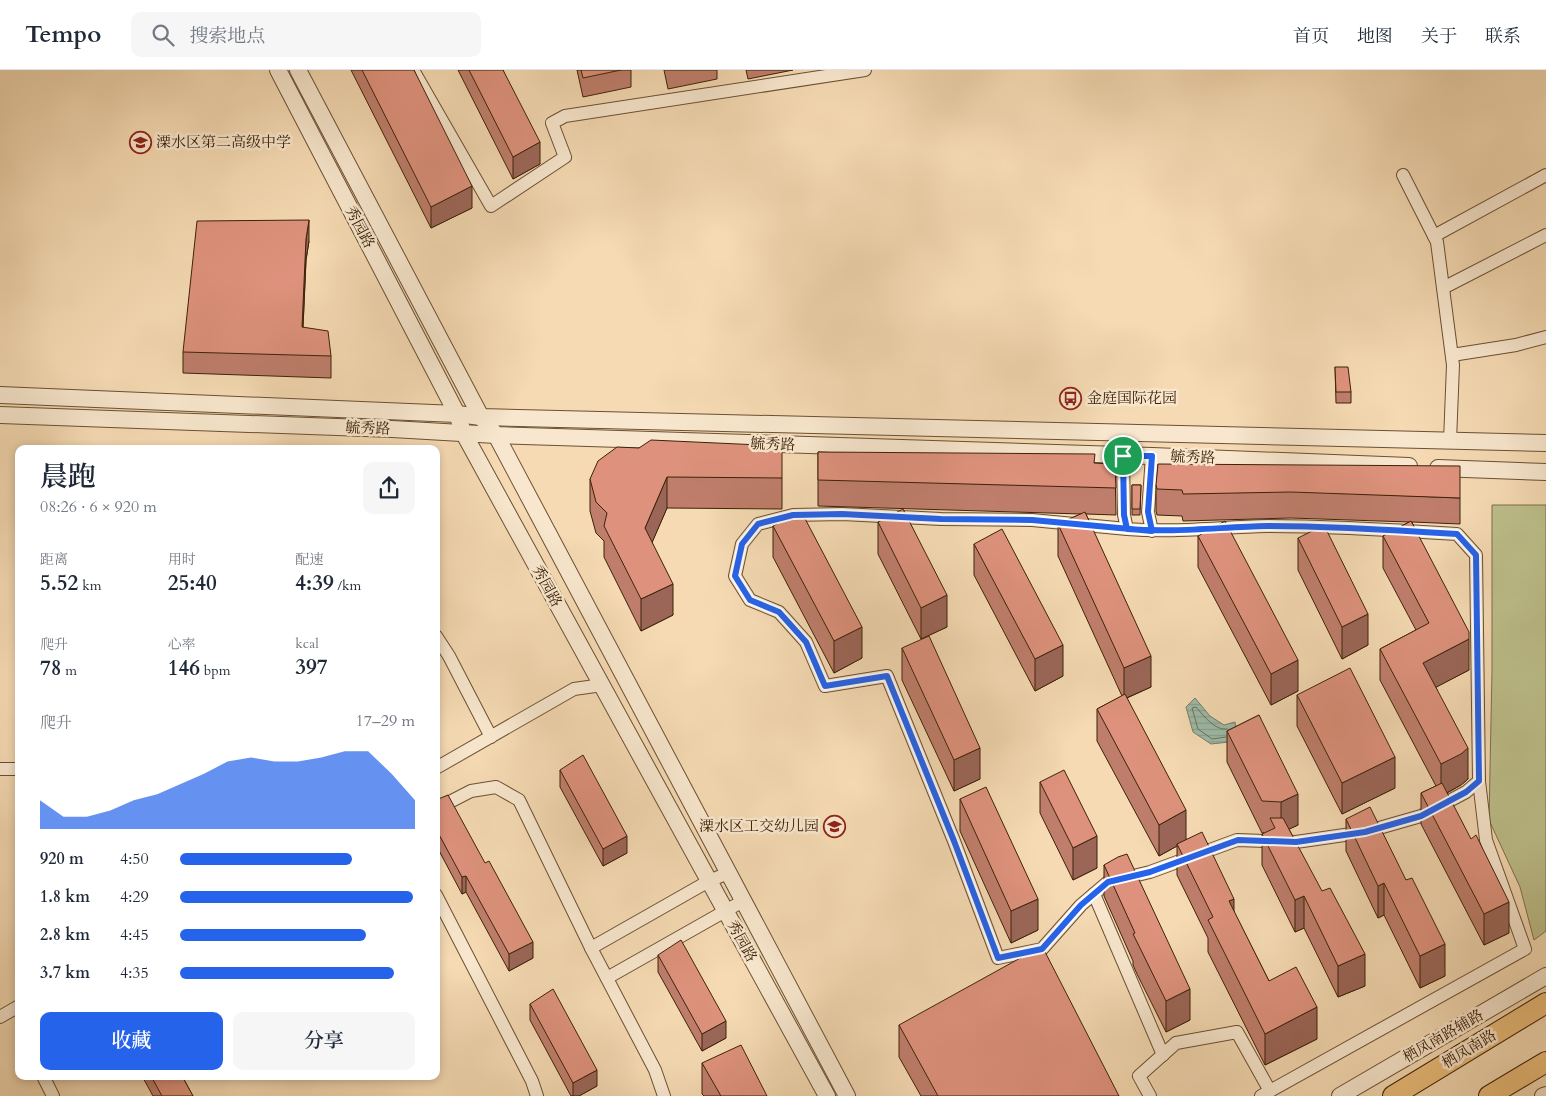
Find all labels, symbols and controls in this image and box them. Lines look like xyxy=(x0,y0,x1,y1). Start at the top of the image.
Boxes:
search box xyxy=(131,12,481,57)
text: Tempo xyxy=(25,18,101,51)
icon: search xyxy=(149,21,177,49)
text: 搜索地点 xyxy=(189,23,265,49)
text: 首页 xyxy=(1293,24,1329,49)
text: 地图 xyxy=(1357,24,1393,49)
text: 关于 xyxy=(1421,24,1457,49)
text: 联系 xyxy=(1485,24,1521,49)
school or university icon: 溧水区第二高级中学 xyxy=(128,130,152,154)
place label: 溧水区第二高级中学 xyxy=(156,132,291,152)
street label: 秀园路 xyxy=(341,202,379,252)
bus stop icon: 金庭国际花园 xyxy=(1059,386,1083,410)
place label: 金庭国际花园 xyxy=(1087,388,1177,408)
street label: 毓秀路 xyxy=(345,417,391,439)
street label: 毓秀路 xyxy=(750,433,796,455)
pin xyxy=(1102,435,1144,477)
icon: arrive xyxy=(1109,442,1137,470)
street label: 毓秀路 xyxy=(1170,446,1216,468)
text: 晨跑 xyxy=(40,458,96,496)
button: share xyxy=(363,462,415,514)
text: 08:26 · 6 × 920 m xyxy=(40,496,157,518)
text: 距离 xyxy=(40,550,68,569)
text: 用时 xyxy=(168,550,196,569)
text: 配速 xyxy=(295,550,323,569)
street label: 秀园路 xyxy=(527,561,567,611)
text: 5.52 xyxy=(40,569,78,598)
text: 25:40 xyxy=(168,569,217,598)
text: 4:39 xyxy=(295,569,334,598)
text: km xyxy=(78,576,101,595)
text: /km xyxy=(334,576,361,595)
text: kcal xyxy=(295,634,319,653)
text: 爬升 xyxy=(40,635,68,654)
text: 心率 xyxy=(168,635,196,654)
text: 397 xyxy=(295,653,328,682)
text: 78 xyxy=(40,654,62,683)
text: 146 xyxy=(168,654,200,683)
text: m xyxy=(62,661,77,680)
text: bpm xyxy=(200,661,231,680)
text: 17–29 m xyxy=(356,710,415,732)
text: 爬升 xyxy=(40,712,72,734)
school or university icon: 溧水区工交幼儿园 xyxy=(823,814,847,838)
place label: 溧水区工交幼儿园 xyxy=(699,816,819,836)
text: 920 m xyxy=(40,848,84,870)
text: 4:50 xyxy=(120,848,149,870)
text: 1.8 km xyxy=(40,886,90,908)
text: 4:29 xyxy=(120,886,149,908)
street label: 秀园路 xyxy=(722,916,762,966)
text: 2.8 km xyxy=(40,924,90,946)
text: 4:45 xyxy=(120,924,149,946)
text: 3.7 km xyxy=(40,962,90,984)
text: 4:35 xyxy=(120,962,149,984)
street label: 栖凤南路辅路 xyxy=(1400,1006,1486,1066)
button: 收藏 xyxy=(40,1012,223,1070)
button: 分享 xyxy=(233,1012,415,1070)
street label: 栖凤南路 xyxy=(1439,1026,1499,1072)

